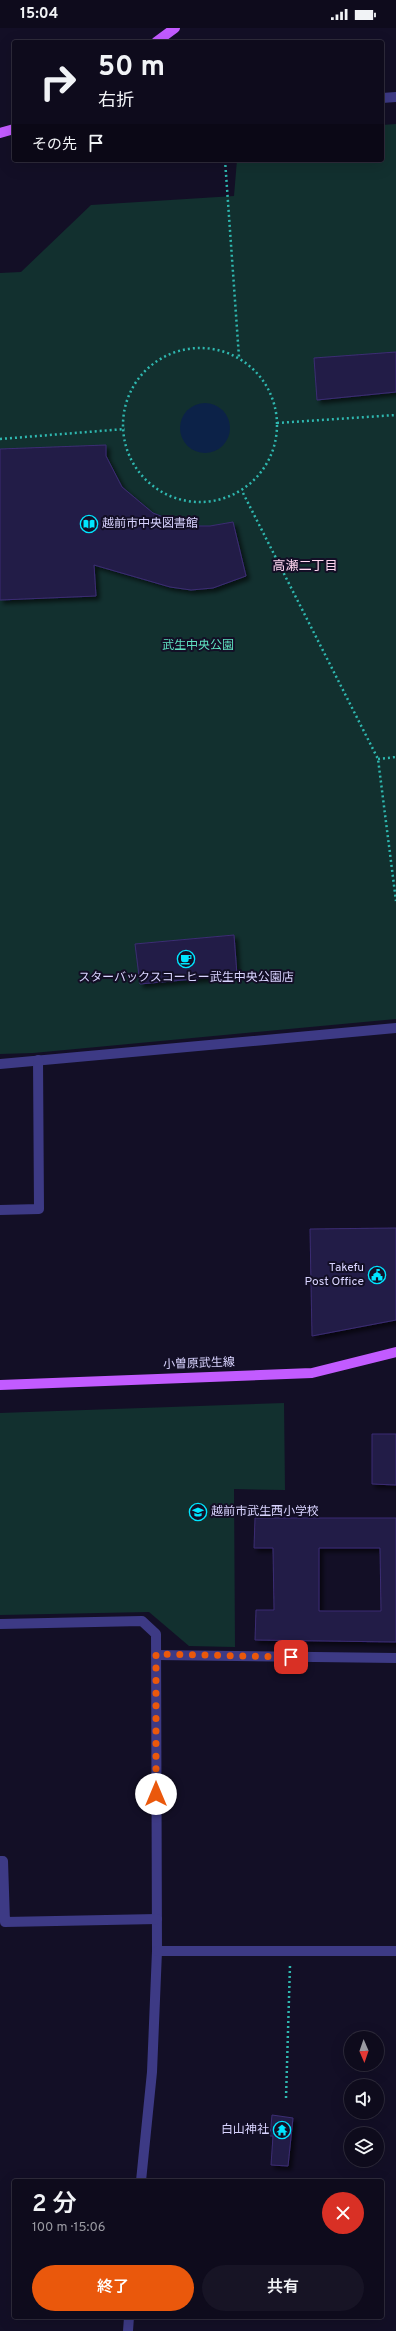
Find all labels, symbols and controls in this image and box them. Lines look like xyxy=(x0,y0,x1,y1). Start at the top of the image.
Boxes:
text: 15:04 xyxy=(20,5,58,24)
text: 50 m xyxy=(98,50,165,86)
icon: right xyxy=(32,56,84,108)
text: 右折 xyxy=(98,90,134,113)
icon: arrive xyxy=(85,132,107,154)
text: その先 xyxy=(32,136,77,155)
library icon: 越前市中央図書館 xyxy=(79,514,99,534)
place label: 越前市中央図書館 xyxy=(102,516,198,532)
district label: 高瀬二丁目 xyxy=(272,559,338,575)
park label: 武生中央公園 xyxy=(162,638,234,654)
cafe icon: スターバックスコーヒー武生中央公園店 xyxy=(176,949,196,969)
place label: スターバックスコーヒー武生中央公園店 xyxy=(78,970,294,986)
place label: Takefu Post Office xyxy=(305,1260,364,1290)
public building icon: Takefu Post Office xyxy=(367,1265,387,1285)
street label: 小曽原武生線 xyxy=(163,1355,235,1373)
school or university icon: 越前市武生西小学校 xyxy=(188,1502,208,1522)
place label: 越前市武生西小学校 xyxy=(211,1504,319,1520)
pin xyxy=(274,1640,308,1674)
icon: arrive xyxy=(280,1646,302,1668)
position arrow xyxy=(135,1773,177,1815)
north arrow xyxy=(344,2031,384,2071)
map controls xyxy=(344,2031,384,2167)
button: sound xyxy=(344,2079,384,2119)
temple icon: 白山神社 xyxy=(272,2120,292,2140)
place label: 白山神社 xyxy=(221,2122,269,2138)
button: layers xyxy=(344,2127,384,2167)
text: 2 分 xyxy=(32,2190,77,2220)
button: close xyxy=(322,2192,364,2234)
text: 100 m · 15:06 xyxy=(32,2220,106,2236)
button: 終了 xyxy=(32,2265,194,2311)
button: 共有 xyxy=(202,2265,364,2311)

